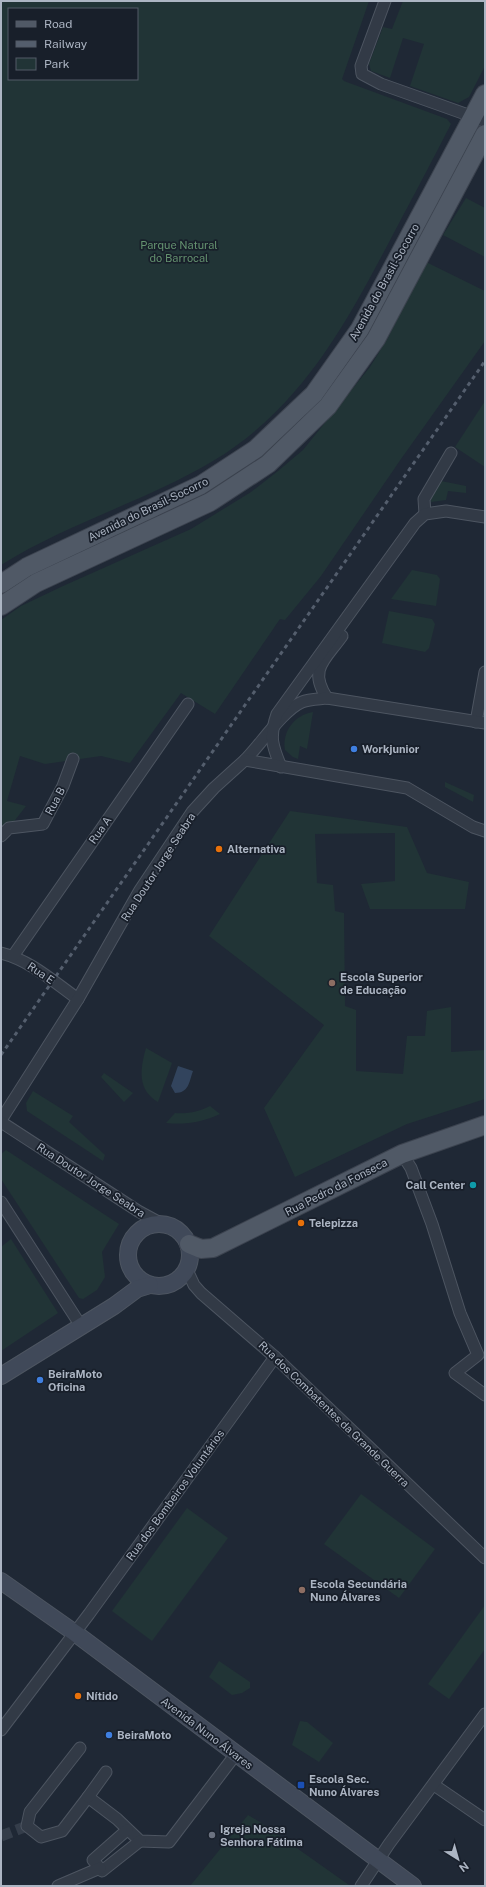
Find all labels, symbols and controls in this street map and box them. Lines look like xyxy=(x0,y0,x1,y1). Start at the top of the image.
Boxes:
legend xyxy=(8,8,138,80)
text: Road xyxy=(44,17,72,31)
text: Railway xyxy=(44,37,88,51)
text: Park xyxy=(44,57,70,71)
street label: Avenida do Brasil-Socorro xyxy=(347,221,421,343)
park label: Parque Natural do Barrocal xyxy=(140,239,218,264)
street label: Avenida do Brasil-Socorro xyxy=(86,475,210,543)
place label: Workjunior xyxy=(362,743,420,755)
marker: Workjunior xyxy=(349,744,359,754)
street label: Rua B xyxy=(43,785,67,817)
street label: Rua Doutor Jorge Seabra xyxy=(119,811,197,923)
street label: Rua A xyxy=(86,814,114,846)
place label: Alternativa xyxy=(227,843,285,855)
marker: Alternativa xyxy=(214,844,224,854)
street label: Rua E xyxy=(25,960,57,986)
place label: Escola Superior de Educação xyxy=(340,971,423,997)
marker: Escola Superior de Educação xyxy=(327,978,337,988)
street label: Rua Doutor Jorge Seabra xyxy=(35,1141,147,1219)
street label: Rua Pedro da Fonseca xyxy=(283,1156,389,1218)
place label: Call Center xyxy=(406,1179,465,1191)
marker: Call Center xyxy=(468,1180,478,1190)
place label: Telepizza xyxy=(309,1217,358,1229)
marker: Telepizza xyxy=(296,1218,306,1228)
street label: Rua dos Combatentes da Grande Guerra xyxy=(256,1339,412,1489)
place label: BeiraMoto Oficina xyxy=(48,1368,102,1393)
marker: BeiraMoto Oficina xyxy=(35,1375,45,1385)
street label: Rua dos Bombeiros Voluntários xyxy=(124,1427,227,1563)
place label: Escola Secundária Nuno Álvares xyxy=(310,1578,407,1603)
marker: Escola Secundária Nuno Álvares xyxy=(297,1585,307,1595)
place label: Nítido xyxy=(86,1690,118,1702)
marker: Nítido xyxy=(73,1691,83,1701)
street label: Avenida Nuno Álvares xyxy=(159,1694,256,1772)
place label: BeiraMoto xyxy=(117,1729,171,1741)
marker: BeiraMoto xyxy=(104,1730,114,1740)
place label: Escola Sec. Nuno Álvares xyxy=(309,1773,379,1798)
marker: Escola Sec. Nuno Álvares xyxy=(296,1780,306,1790)
place label: Igreja Nossa Senhora Fátima xyxy=(220,1823,303,1848)
marker: Igreja Nossa Senhora Fátima xyxy=(207,1830,217,1840)
north arrow xyxy=(438,1839,478,1879)
text: N xyxy=(457,1860,471,1874)

